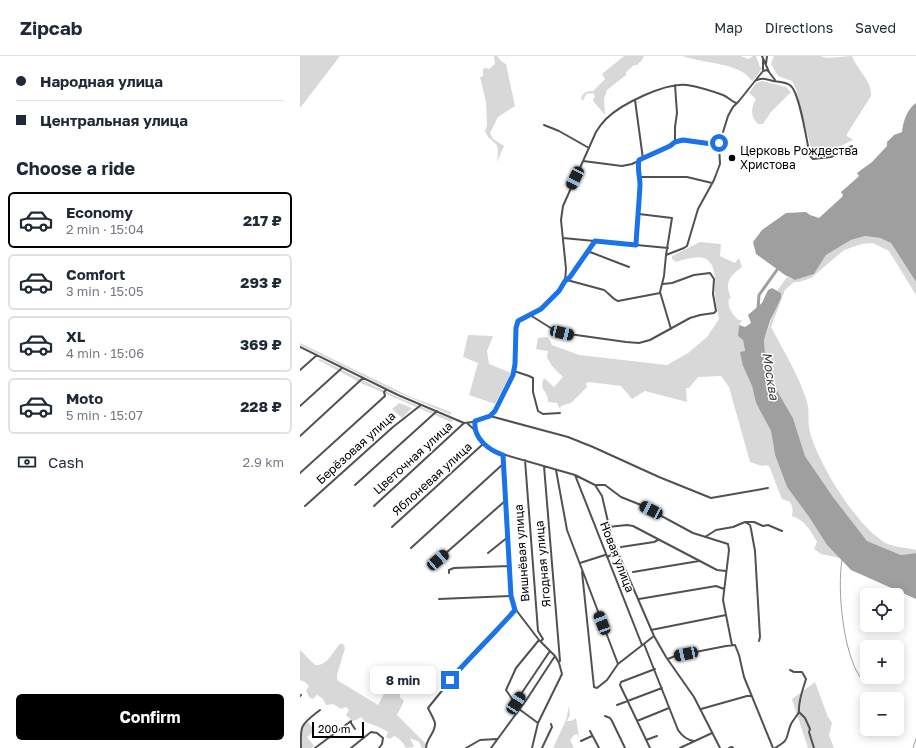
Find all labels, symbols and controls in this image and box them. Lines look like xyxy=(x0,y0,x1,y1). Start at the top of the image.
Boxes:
text: Zipcab xyxy=(20,16,83,39)
text: Map xyxy=(714,19,743,36)
text: Directions xyxy=(765,19,833,36)
text: Saved xyxy=(855,19,896,36)
text: Народная улица xyxy=(40,72,163,90)
text: Центральная улица xyxy=(40,111,188,129)
route start xyxy=(710,134,728,152)
place label: Церковь Рождества Христова xyxy=(740,143,858,172)
marker: Церковь Рождества Христова xyxy=(727,153,737,163)
text: Choose a ride xyxy=(16,157,135,179)
car xyxy=(564,165,586,191)
icon: car xyxy=(18,202,54,238)
text: Economy xyxy=(66,203,133,221)
text: 217 ₽ xyxy=(243,211,282,229)
text: 2 min · 15:04 xyxy=(66,221,144,237)
icon: car xyxy=(18,264,54,300)
text: Comfort xyxy=(66,265,125,283)
text: 293 ₽ xyxy=(240,273,282,291)
text: 3 min · 15:05 xyxy=(66,283,144,299)
car xyxy=(549,324,575,342)
icon: car xyxy=(18,326,54,362)
text: XL xyxy=(66,327,85,345)
text: 369 ₽ xyxy=(240,335,282,353)
text: 4 min · 15:06 xyxy=(66,345,144,361)
water label: Москва xyxy=(759,351,783,402)
icon: car xyxy=(18,388,54,424)
text: Moto xyxy=(66,389,103,407)
text: 228 ₽ xyxy=(240,397,282,415)
text: 5 min · 15:07 xyxy=(66,407,143,423)
street label: Берёзовая улица xyxy=(313,408,398,487)
street label: Цветочная улица xyxy=(370,418,455,497)
street label: Яблоневая улица xyxy=(389,439,475,518)
icon: cash xyxy=(16,451,38,473)
text: Cash xyxy=(48,453,84,471)
text: 2.9 km xyxy=(243,454,284,470)
car xyxy=(638,499,664,521)
street label: Вишнёвая улица xyxy=(511,504,532,602)
street label: Новая улица xyxy=(597,519,638,594)
street label: Ягодная улица xyxy=(531,520,554,608)
car xyxy=(425,548,451,572)
map controls xyxy=(860,588,904,736)
button: locate xyxy=(860,588,904,632)
car xyxy=(592,610,612,636)
button: + xyxy=(860,640,904,684)
car xyxy=(673,646,699,662)
callout: 8 min xyxy=(370,666,436,694)
route end xyxy=(441,671,459,689)
text: 8 min xyxy=(386,672,420,688)
car xyxy=(504,690,528,716)
button: − xyxy=(860,692,904,736)
button: Confirm xyxy=(16,694,284,740)
scale bar xyxy=(312,720,364,739)
text: 200 m xyxy=(318,722,351,735)

